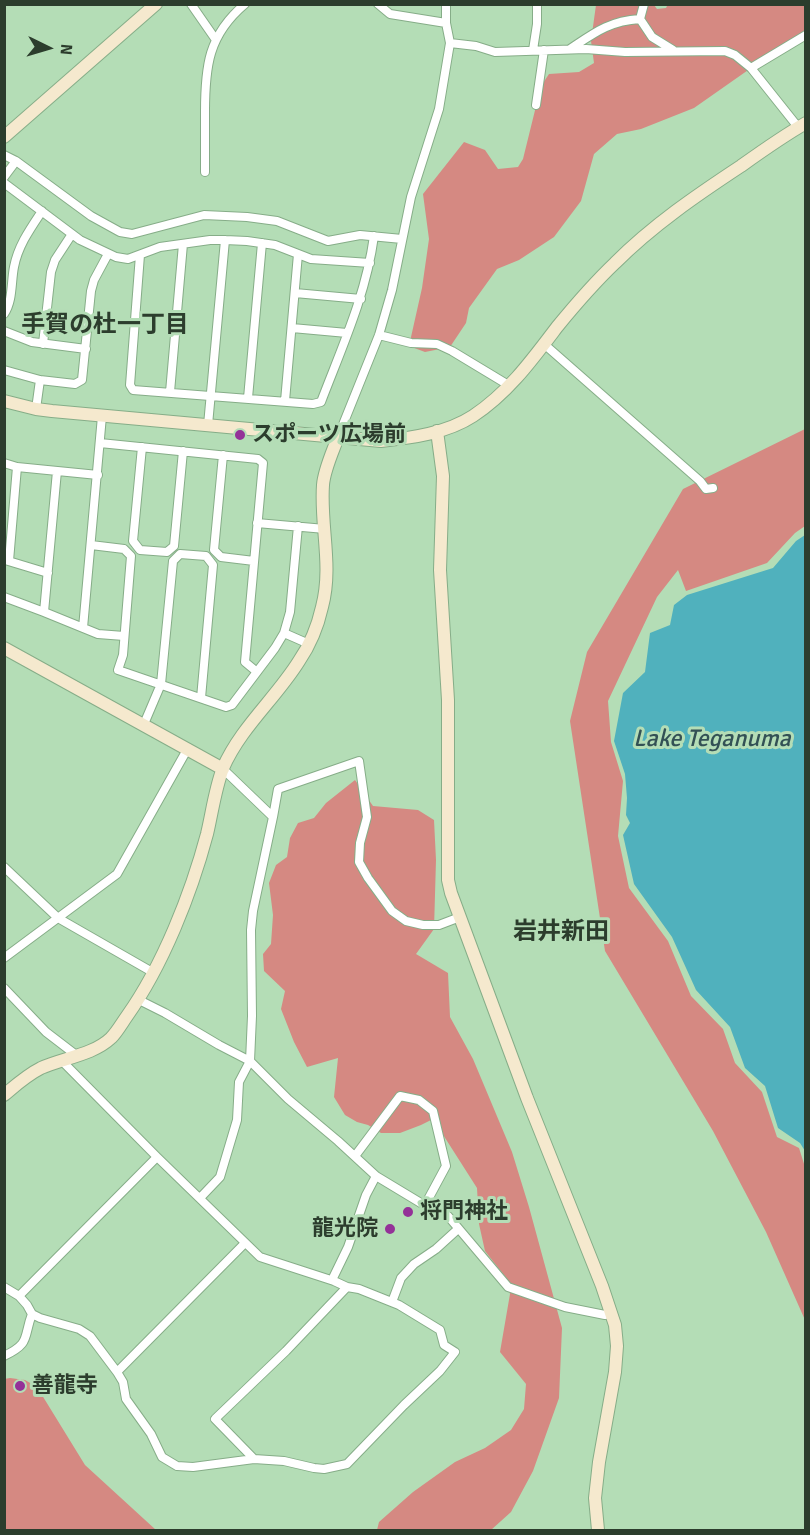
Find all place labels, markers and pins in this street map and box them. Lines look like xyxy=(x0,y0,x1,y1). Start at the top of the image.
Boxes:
place label: スポーツ広場前 xyxy=(252,422,406,448)
marker: スポーツ広場前 xyxy=(233,428,247,442)
place label: 将門神社 xyxy=(420,1199,508,1225)
marker: 将門神社 xyxy=(401,1205,415,1219)
place label: 龍光院 xyxy=(312,1216,378,1242)
marker: 龍光院 xyxy=(383,1222,397,1236)
place label: 善龍寺 xyxy=(32,1373,98,1399)
marker: 善龍寺 xyxy=(13,1379,27,1393)

